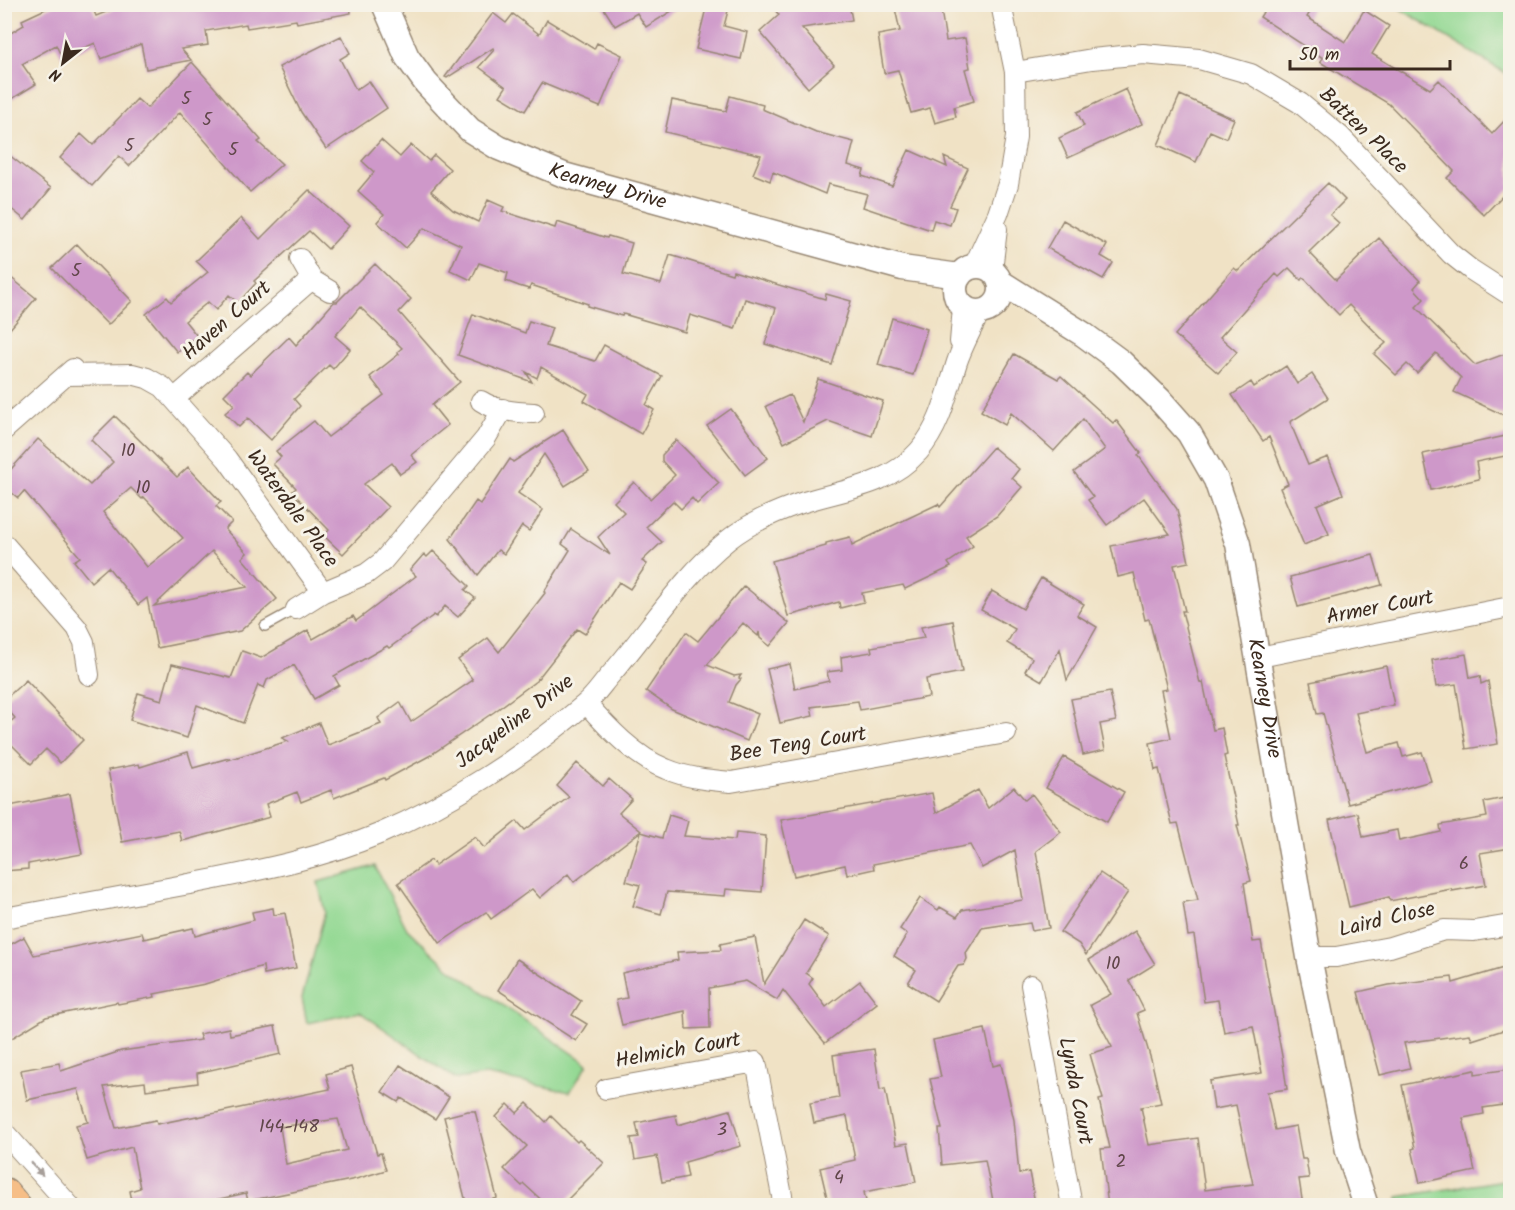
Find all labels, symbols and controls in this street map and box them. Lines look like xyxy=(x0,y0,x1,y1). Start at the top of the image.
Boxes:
north arrow xyxy=(33,33,93,93)
scale bar xyxy=(1290,33,1450,71)
text: 50 m xyxy=(1299,41,1339,70)
text: N xyxy=(45,61,67,88)
street label: Batten Place xyxy=(1311,80,1416,183)
house number: 5 xyxy=(181,85,192,114)
house number: 5 xyxy=(202,106,213,135)
house number: 5 xyxy=(124,132,135,161)
house number: 5 xyxy=(228,136,239,165)
street label: Kearney Drive xyxy=(543,154,671,219)
house number: 5 xyxy=(71,257,82,286)
street label: Haven Court xyxy=(175,272,280,369)
house number: 10 xyxy=(121,437,135,466)
street label: Waterdale Place xyxy=(238,443,347,576)
house number: 10 xyxy=(136,474,150,503)
street label: Armer Court xyxy=(1324,581,1437,635)
street label: Kearney Drive xyxy=(1238,636,1291,762)
street label: Jacqueline Drive xyxy=(449,666,582,778)
street label: Bee Teng Court xyxy=(727,718,870,772)
house number: 6 xyxy=(1459,850,1469,879)
street label: Laird Close xyxy=(1336,893,1439,947)
house number: 10 xyxy=(1106,950,1120,979)
street label: Helmich Court xyxy=(613,1024,744,1078)
street label: Lynda Court xyxy=(1048,1035,1102,1148)
house number: 144-148 xyxy=(259,1113,319,1142)
house number: 3 xyxy=(717,1116,727,1145)
house number: 2 xyxy=(1116,1148,1126,1177)
one-way arrow xyxy=(30,1161,43,1176)
house number: 4 xyxy=(834,1164,844,1193)

